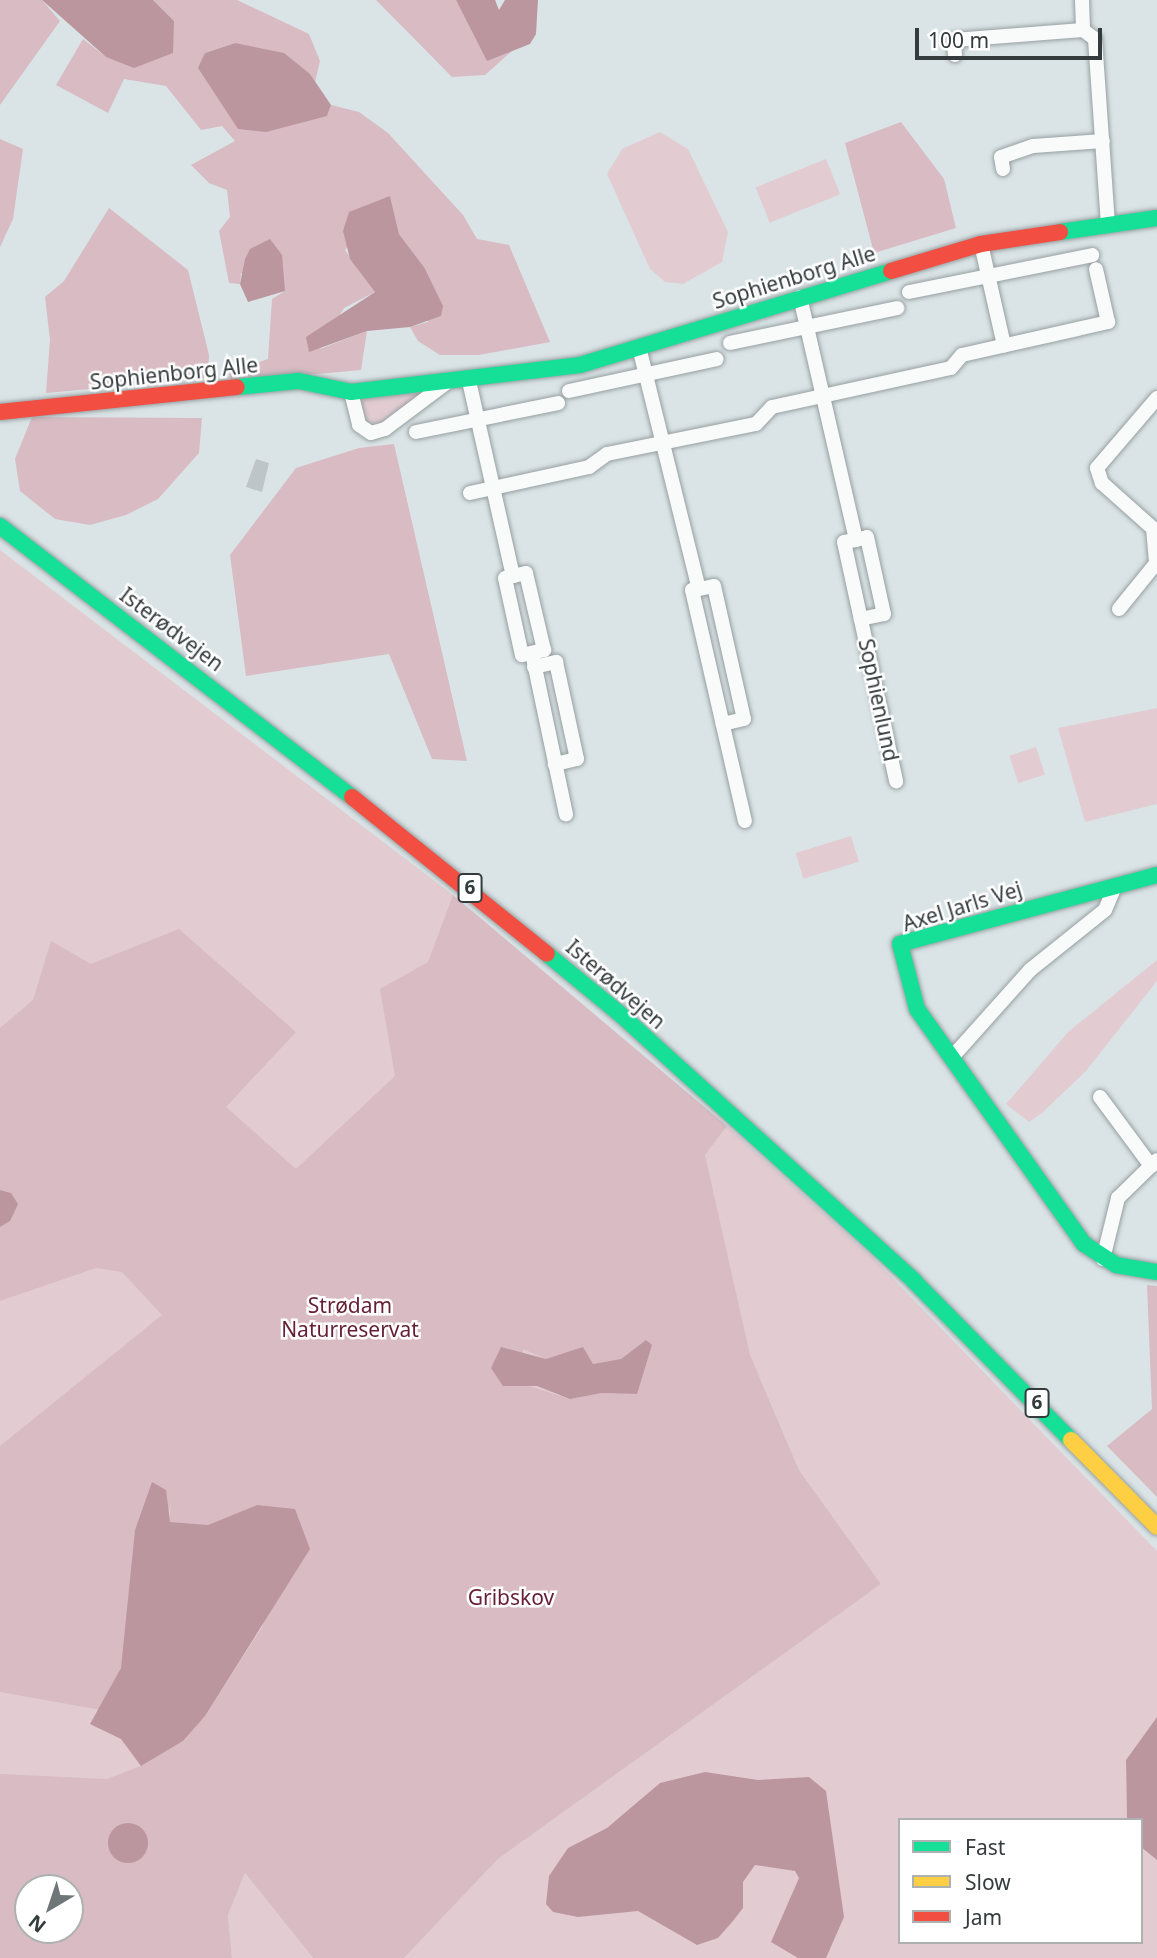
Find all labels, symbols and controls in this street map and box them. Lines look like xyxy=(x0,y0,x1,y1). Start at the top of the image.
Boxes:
scale bar xyxy=(919,14,1106,58)
text: 100 m xyxy=(928,26,989,54)
street label: Sophienborg Alle xyxy=(710,240,878,314)
street label: Sophienborg Alle xyxy=(89,352,259,394)
street label: Isterødvejen xyxy=(115,582,229,676)
street label: Sophienlund xyxy=(854,636,904,764)
road number: 6 xyxy=(456,873,484,904)
street label: Axel Jarls Vej xyxy=(899,876,1025,936)
street label: Isterødvejen xyxy=(561,934,671,1034)
park label: Strødam Naturreservat xyxy=(281,1292,419,1342)
road number: 6 xyxy=(1023,1387,1051,1418)
park label: Gribskov xyxy=(468,1584,554,1610)
legend xyxy=(898,1818,1143,1944)
text: Fast xyxy=(965,1833,1005,1861)
text: Slow xyxy=(965,1868,1011,1896)
north arrow xyxy=(14,1874,84,1944)
text: Jam xyxy=(965,1903,1002,1931)
text: N xyxy=(23,1909,51,1939)

